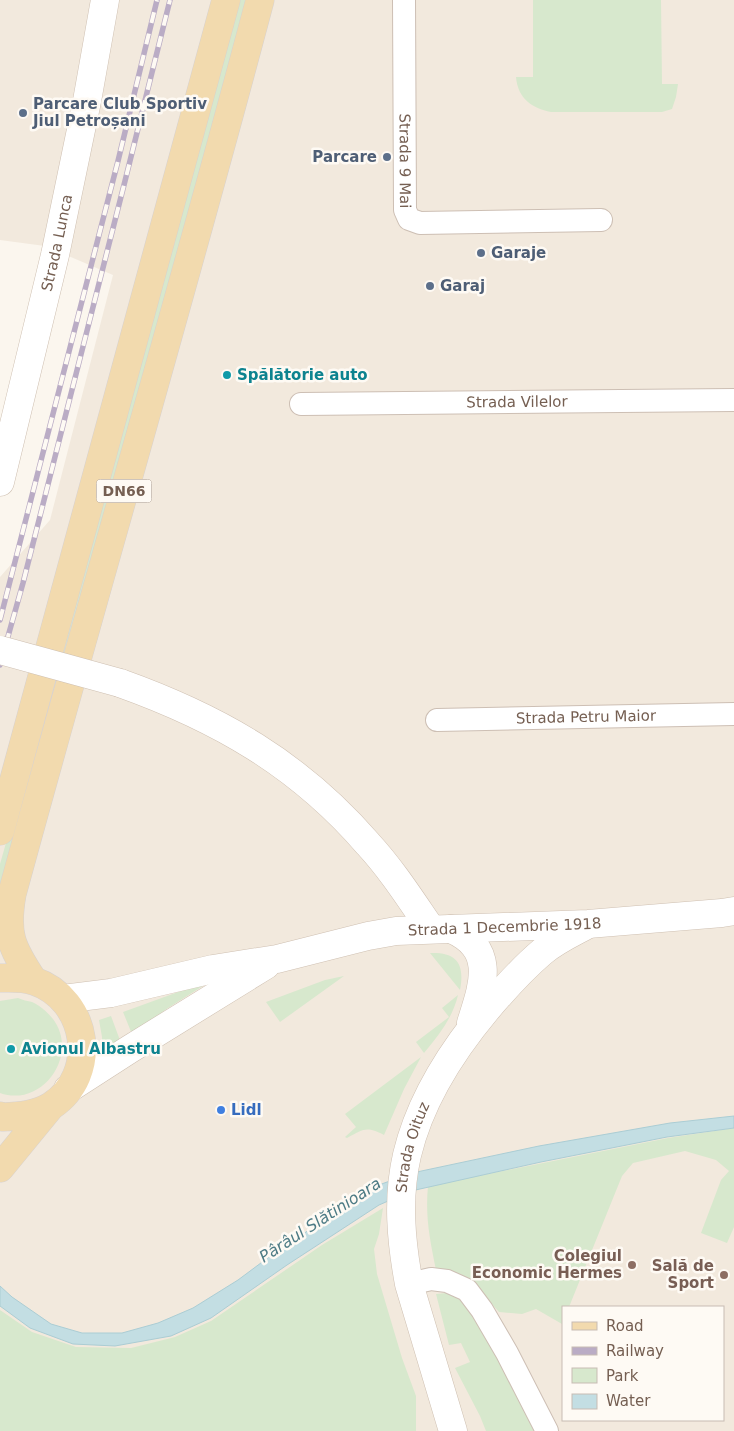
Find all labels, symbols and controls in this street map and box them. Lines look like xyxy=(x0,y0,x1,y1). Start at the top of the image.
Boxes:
place label: Parcare Club Sportiv Jiul Petroșani xyxy=(32,95,207,130)
marker: Parcare Club Sportiv Jiul Petroșani xyxy=(17,107,29,119)
street label: Strada 9 Mai xyxy=(396,113,414,209)
place label: Parcare xyxy=(312,148,377,166)
marker: Parcare xyxy=(381,151,393,163)
street label: Strada Lunca xyxy=(38,193,76,293)
place label: Garaje xyxy=(491,244,546,262)
marker: Garaje xyxy=(475,247,487,259)
place label: Garaj xyxy=(440,277,485,295)
marker: Garaj xyxy=(424,280,436,292)
place label: Spălătorie auto xyxy=(237,366,368,384)
marker: Spălătorie auto xyxy=(221,369,233,381)
street label: Strada Vilelor xyxy=(466,393,569,411)
road number: DN66 xyxy=(96,480,152,502)
street label: Strada Petru Maior xyxy=(516,707,657,727)
street label: Strada 1 Decembrie 1918 xyxy=(408,914,602,940)
place label: Avionul Albastru xyxy=(21,1040,161,1058)
marker: Avionul Albastru xyxy=(5,1043,17,1055)
street label: Strada Oituz xyxy=(393,1099,434,1193)
place label: Lidl xyxy=(231,1101,262,1119)
marker: Lidl xyxy=(215,1104,227,1116)
water label: Pârâul Slătinioara xyxy=(256,1174,384,1266)
place label: Colegiul Economic Hermes xyxy=(472,1247,622,1282)
place label: Sală de Sport xyxy=(652,1257,714,1292)
marker: Colegiul Economic Hermes xyxy=(626,1259,638,1271)
marker: Sală de Sport xyxy=(718,1269,730,1281)
legend xyxy=(562,1306,724,1421)
text: Road xyxy=(606,1317,644,1335)
text: Railway xyxy=(606,1342,664,1360)
text: Park xyxy=(606,1367,639,1385)
text: Water xyxy=(606,1392,651,1410)

